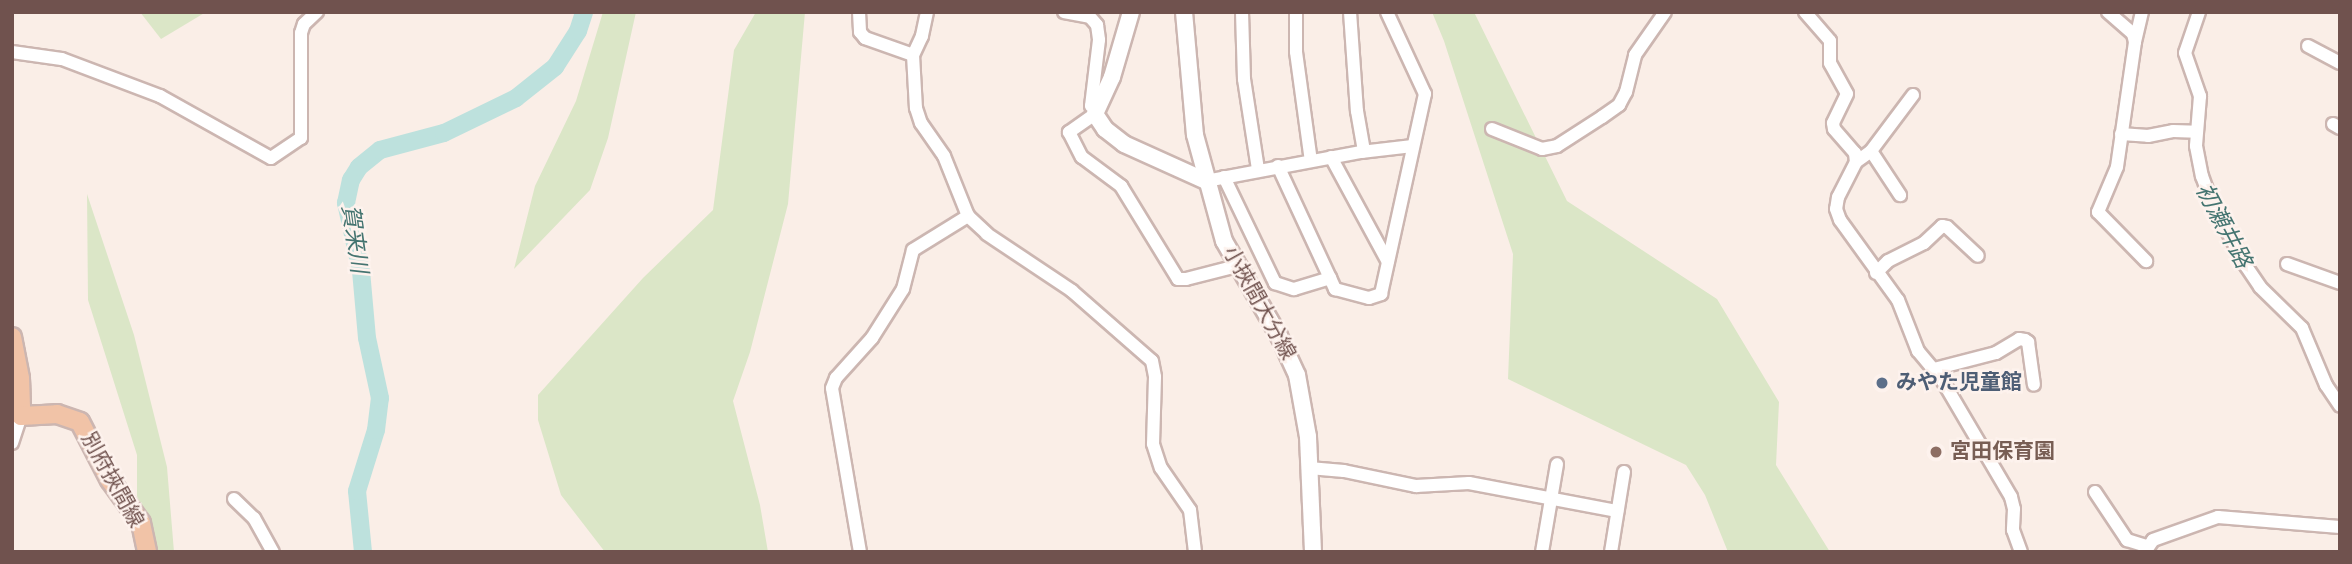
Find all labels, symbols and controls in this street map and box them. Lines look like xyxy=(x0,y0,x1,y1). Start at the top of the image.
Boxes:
water label: 初瀬井路 xyxy=(2189,179,2257,273)
water label: 賀来川 xyxy=(336,203,372,275)
street label: 小挾間大分線 xyxy=(1217,242,1301,364)
place label: みやた児童館 xyxy=(1896,370,2022,396)
marker: みやた児童館 xyxy=(1874,375,1890,391)
street label: 別府挾間線 xyxy=(76,428,148,532)
place label: 宮田保育園 xyxy=(1950,439,2055,465)
marker: 宮田保育園 xyxy=(1928,444,1944,460)

